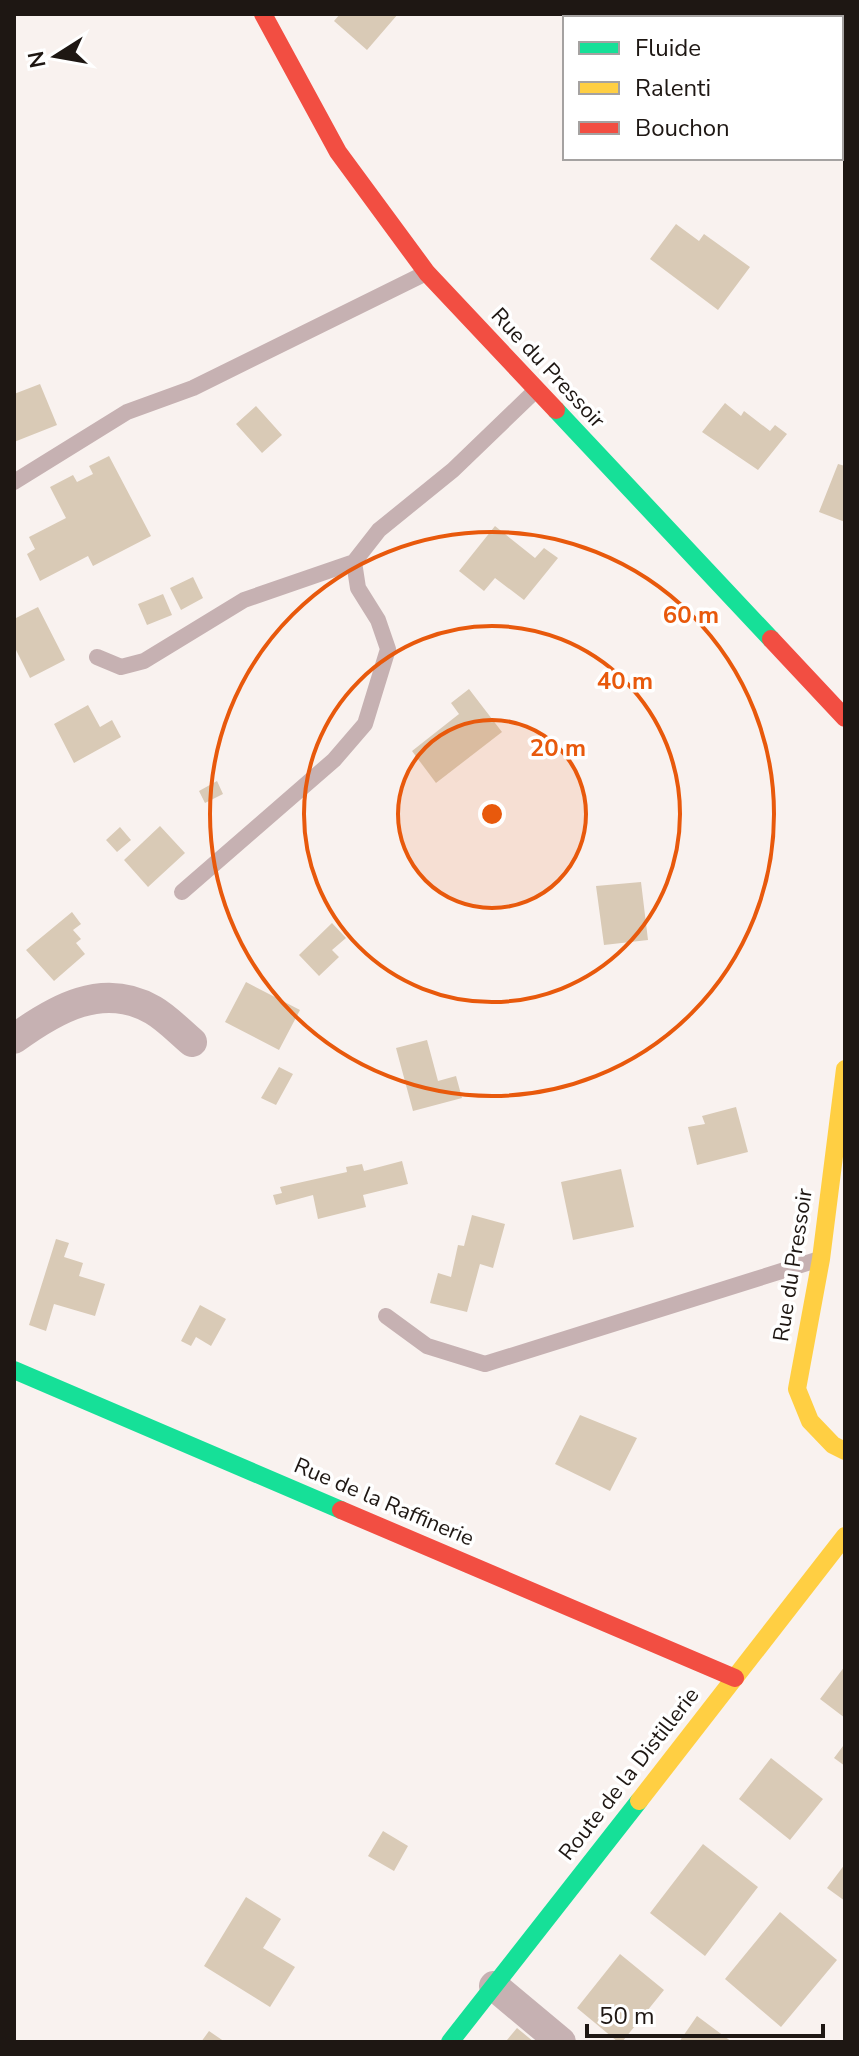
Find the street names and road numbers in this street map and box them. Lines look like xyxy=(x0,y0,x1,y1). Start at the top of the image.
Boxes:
street label: Rue du Pressoir xyxy=(484,301,612,435)
street label: Rue du Pressoir xyxy=(766,1186,820,1344)
street label: Rue de la Raffinerie xyxy=(289,1451,479,1553)
street label: Route de la Distillerie xyxy=(552,1681,706,1867)

